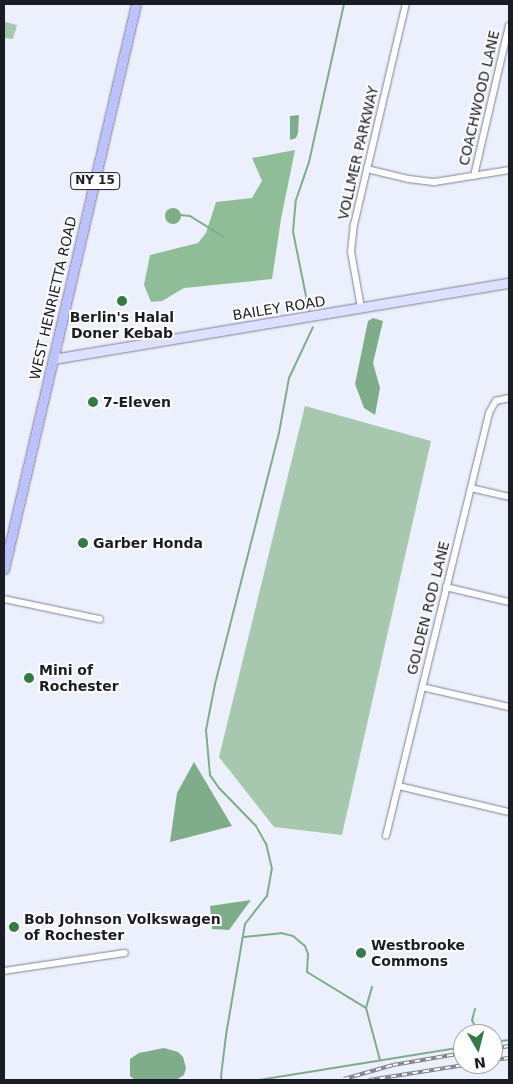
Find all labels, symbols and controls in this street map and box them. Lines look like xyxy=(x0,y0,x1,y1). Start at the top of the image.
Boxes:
street label: COACHWOOD LANE xyxy=(455,29,503,167)
street label: VOLLMER PARKWAY xyxy=(334,85,382,221)
road number: NY 15 xyxy=(70,172,120,190)
street label: WEST HENRIETTA ROAD xyxy=(26,214,80,382)
street label: BAILEY ROAD xyxy=(231,292,327,324)
marker: Berlin's Halal Doner Kebab xyxy=(116,295,128,307)
place label: Berlin's Halal Doner Kebab xyxy=(70,309,174,342)
place label: 7-Eleven xyxy=(103,394,171,410)
marker: 7-Eleven xyxy=(87,396,99,408)
place label: Garber Honda xyxy=(93,535,203,551)
marker: Garber Honda xyxy=(77,537,89,549)
street label: GOLDEN ROD LANE xyxy=(403,539,453,677)
place label: Mini of Rochester xyxy=(39,662,119,694)
marker: Mini of Rochester xyxy=(23,672,35,684)
place label: Bob Johnson Volkswagen of Rochester xyxy=(24,911,221,944)
marker: Bob Johnson Volkswagen of Rochester xyxy=(8,921,20,933)
place label: Westbrooke Commons xyxy=(371,937,465,970)
marker: Westbrooke Commons xyxy=(355,947,367,959)
north arrow xyxy=(453,1024,503,1074)
text: N xyxy=(473,1054,487,1072)

